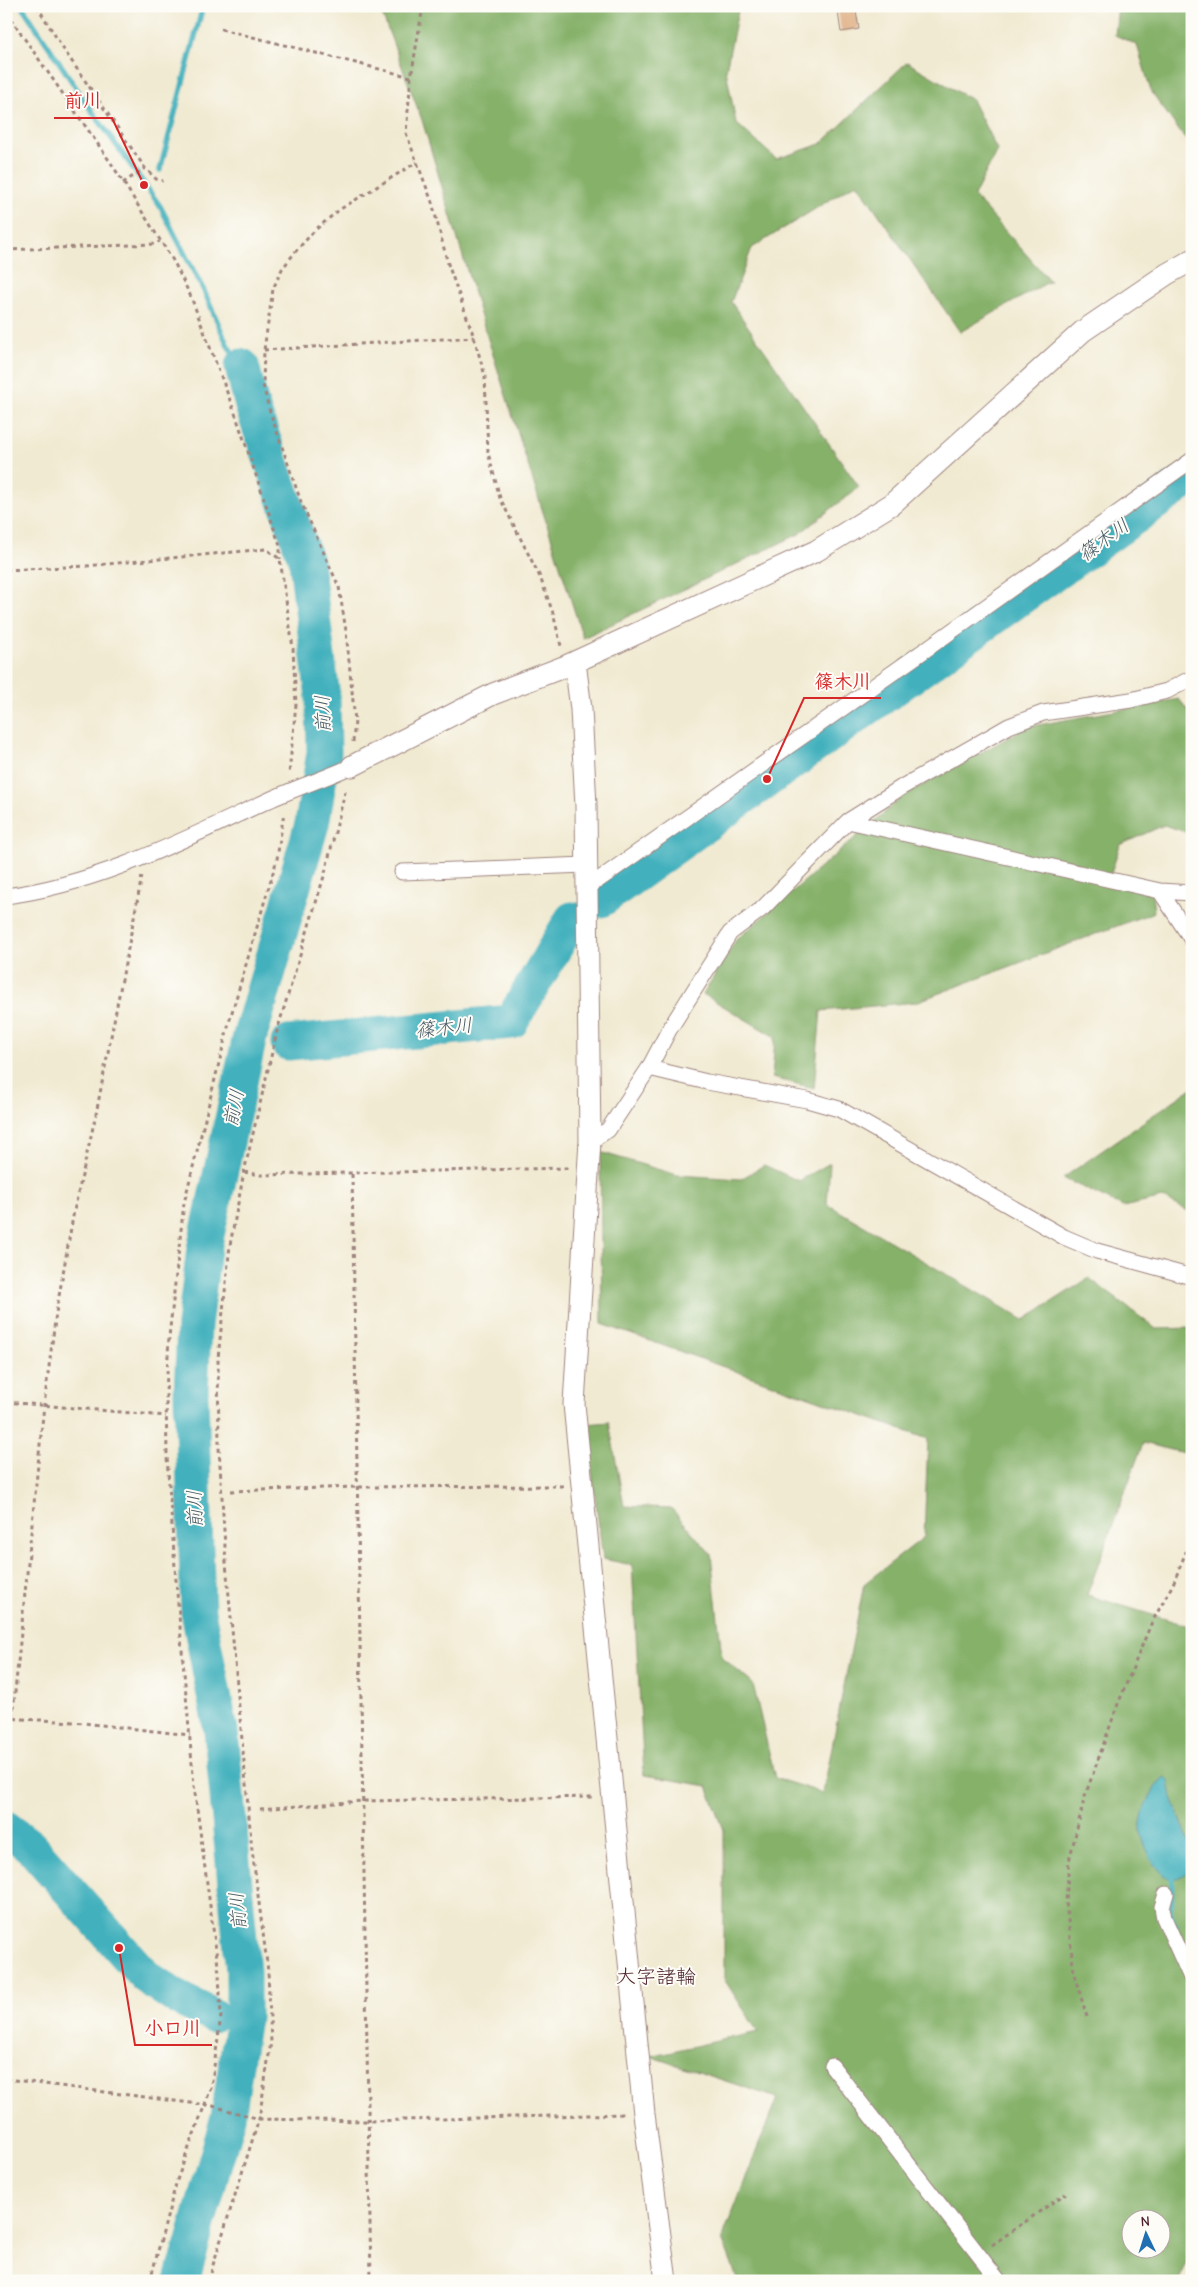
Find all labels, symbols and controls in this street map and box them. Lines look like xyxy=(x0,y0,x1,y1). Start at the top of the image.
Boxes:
callout: 前川 xyxy=(54,84,112,118)
text: 前川 xyxy=(64,90,102,112)
water label: 篠木川 xyxy=(1074,514,1134,566)
callout: 篠木川 xyxy=(804,664,881,698)
text: 篠木川 xyxy=(814,671,872,693)
water label: 前川 xyxy=(311,695,335,733)
water label: 篠木川 xyxy=(414,1014,474,1042)
water label: 前川 xyxy=(219,1087,249,1129)
water label: 前川 xyxy=(183,1490,207,1528)
water label: 前川 xyxy=(225,1891,251,1931)
district label: 大字諸輪 xyxy=(616,1965,696,1988)
callout: 小口川 xyxy=(135,2011,212,2045)
text: 小口川 xyxy=(144,2018,202,2040)
north arrow xyxy=(1120,2210,1170,2260)
text: N xyxy=(1140,2213,1150,2230)

